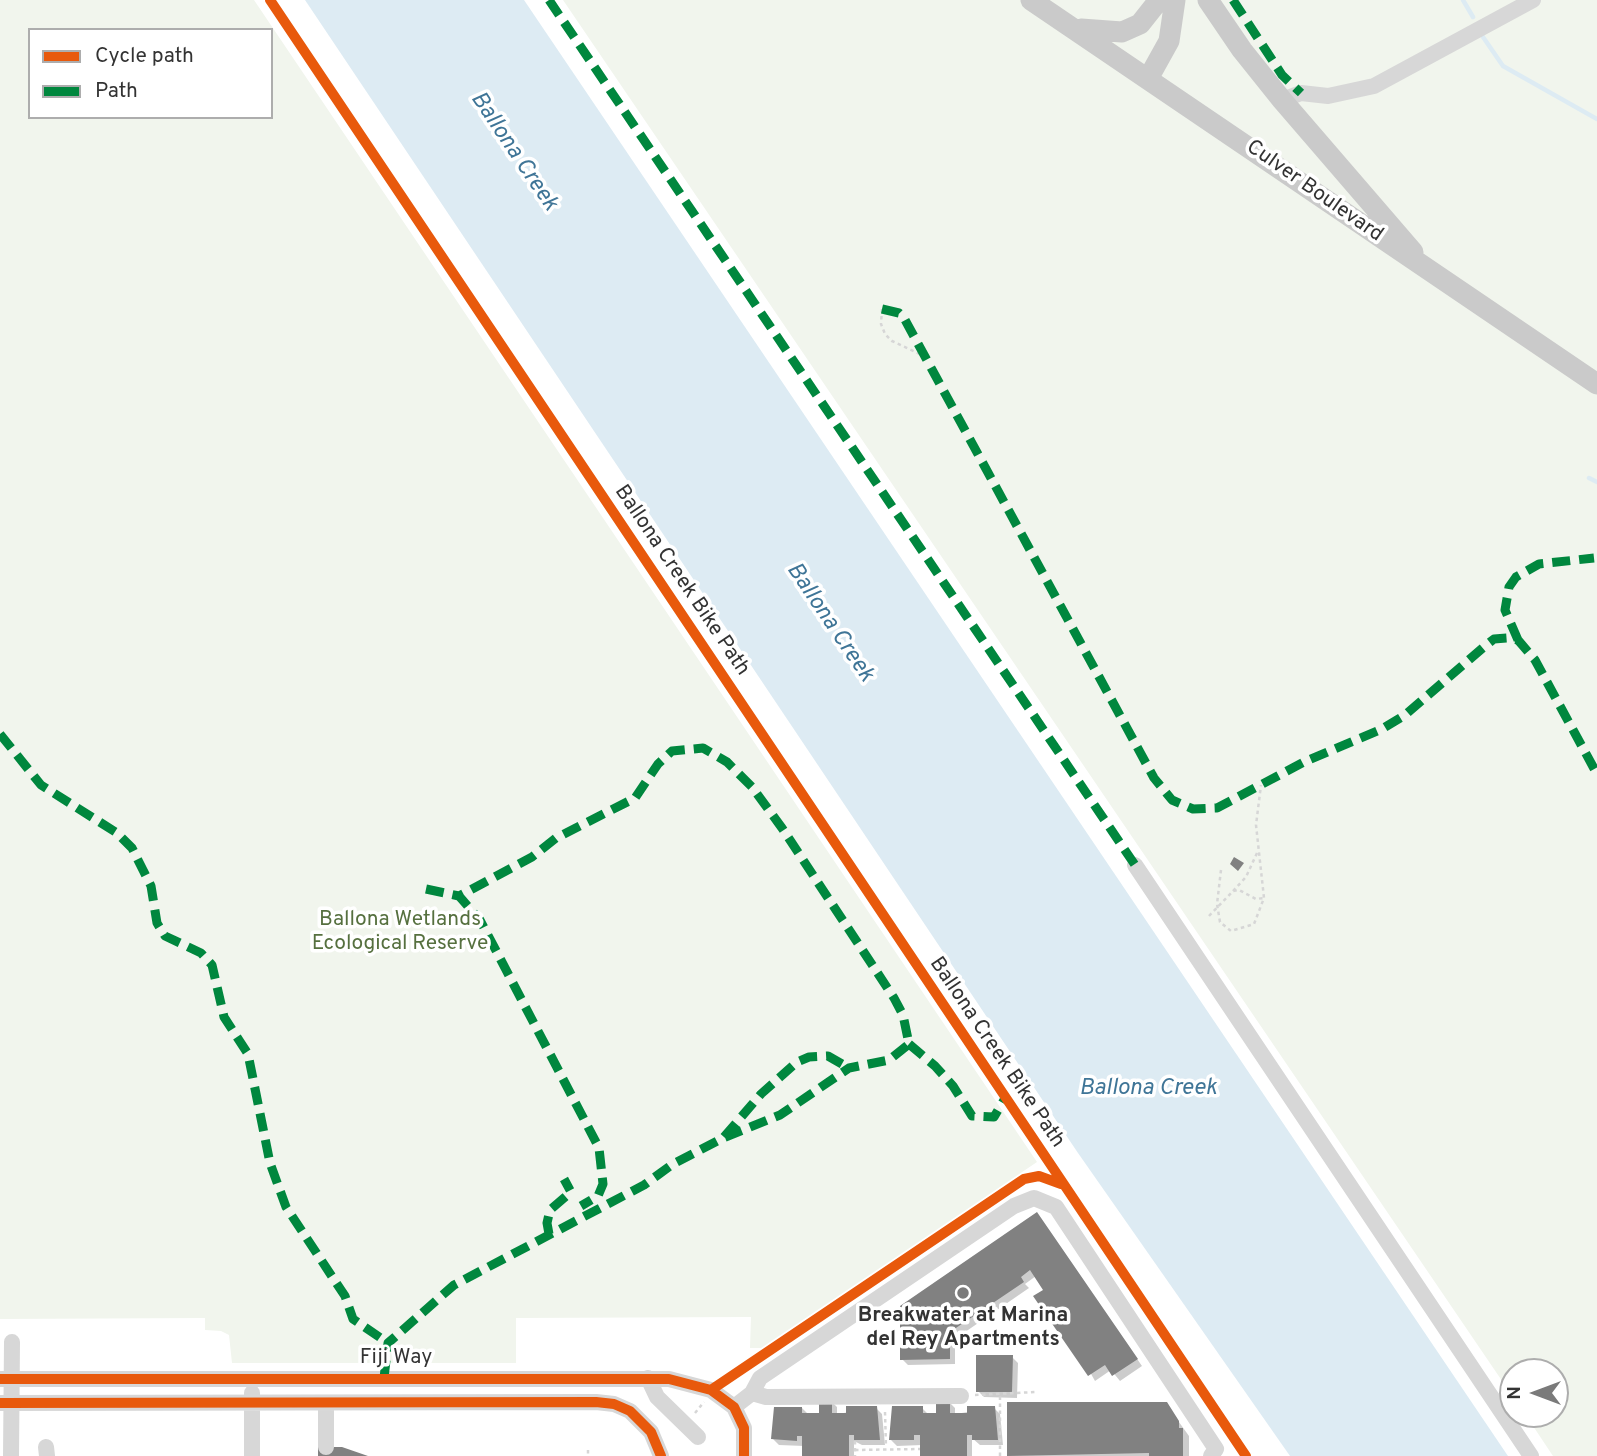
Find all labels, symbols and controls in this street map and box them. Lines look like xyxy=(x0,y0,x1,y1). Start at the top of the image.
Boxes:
legend xyxy=(28,28,273,119)
text: Cycle path xyxy=(95,43,194,70)
text: Path xyxy=(95,78,138,105)
water label: Ballona Creek xyxy=(463,87,563,217)
street label: Culver Boulevard xyxy=(1241,135,1387,249)
street label: Ballona Creek Bike Path xyxy=(608,481,754,681)
water label: Ballona Creek xyxy=(779,558,879,688)
park label: Ballona Wetlands Ecological Reserve xyxy=(312,908,488,958)
street label: Ballona Creek Bike Path xyxy=(923,953,1069,1153)
water label: Ballona Creek xyxy=(1079,1075,1217,1103)
marker: Breakwater at Marina del Rey Apartments xyxy=(955,1285,971,1301)
place label: Breakwater at Marina del Rey Apartments xyxy=(858,1304,1068,1354)
street label: Fiji Way xyxy=(360,1346,432,1372)
north arrow xyxy=(1499,1358,1569,1428)
text: N xyxy=(1503,1386,1527,1400)

